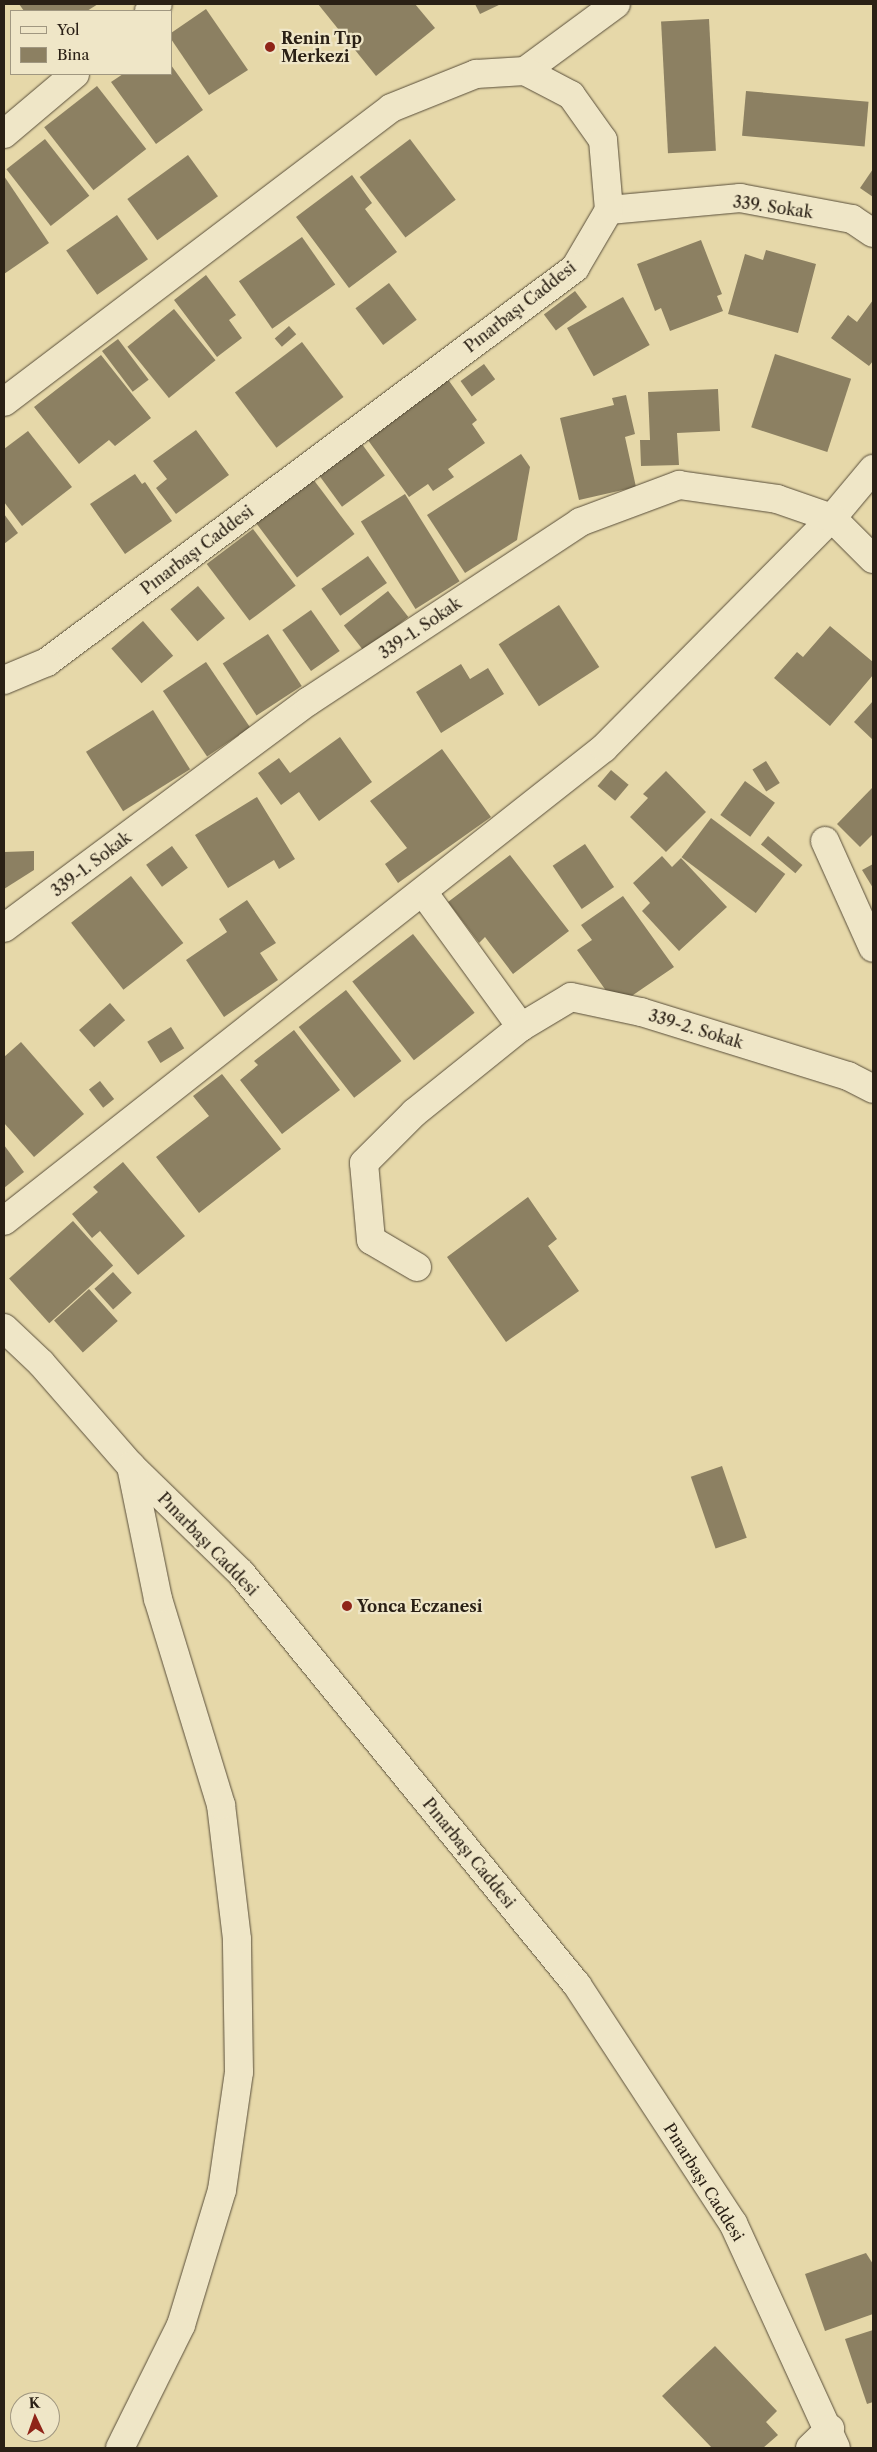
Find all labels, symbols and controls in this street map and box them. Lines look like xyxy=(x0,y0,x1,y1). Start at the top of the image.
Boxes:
legend xyxy=(10,10,172,75)
text: Yol xyxy=(57,20,80,39)
place label: Renin Tıp Merkezi xyxy=(281,28,362,66)
marker: Renin Tıp Merkezi xyxy=(263,40,277,54)
text: Bina xyxy=(57,45,89,64)
street label: 339. Sokak xyxy=(732,192,814,222)
street label: Pınarbaşı Caddesi xyxy=(461,258,579,356)
street label: Pınarbaşı Caddesi xyxy=(137,501,257,599)
street label: 339-1. Sokak xyxy=(375,593,465,663)
street label: 339-1. Sokak xyxy=(47,828,135,900)
street label: 339-2. Sokak xyxy=(646,1006,746,1052)
street label: Pınarbaşı Caddesi xyxy=(154,1488,262,1600)
place label: Yonca Eczanesi xyxy=(357,1596,483,1616)
marker: Yonca Eczanesi xyxy=(341,1600,353,1612)
street label: Pınarbaşı Caddesi xyxy=(419,1794,519,1912)
street label: Pınarbaşı Caddesi xyxy=(660,2119,748,2245)
north arrow xyxy=(10,2392,60,2442)
text: K xyxy=(28,2394,40,2412)

